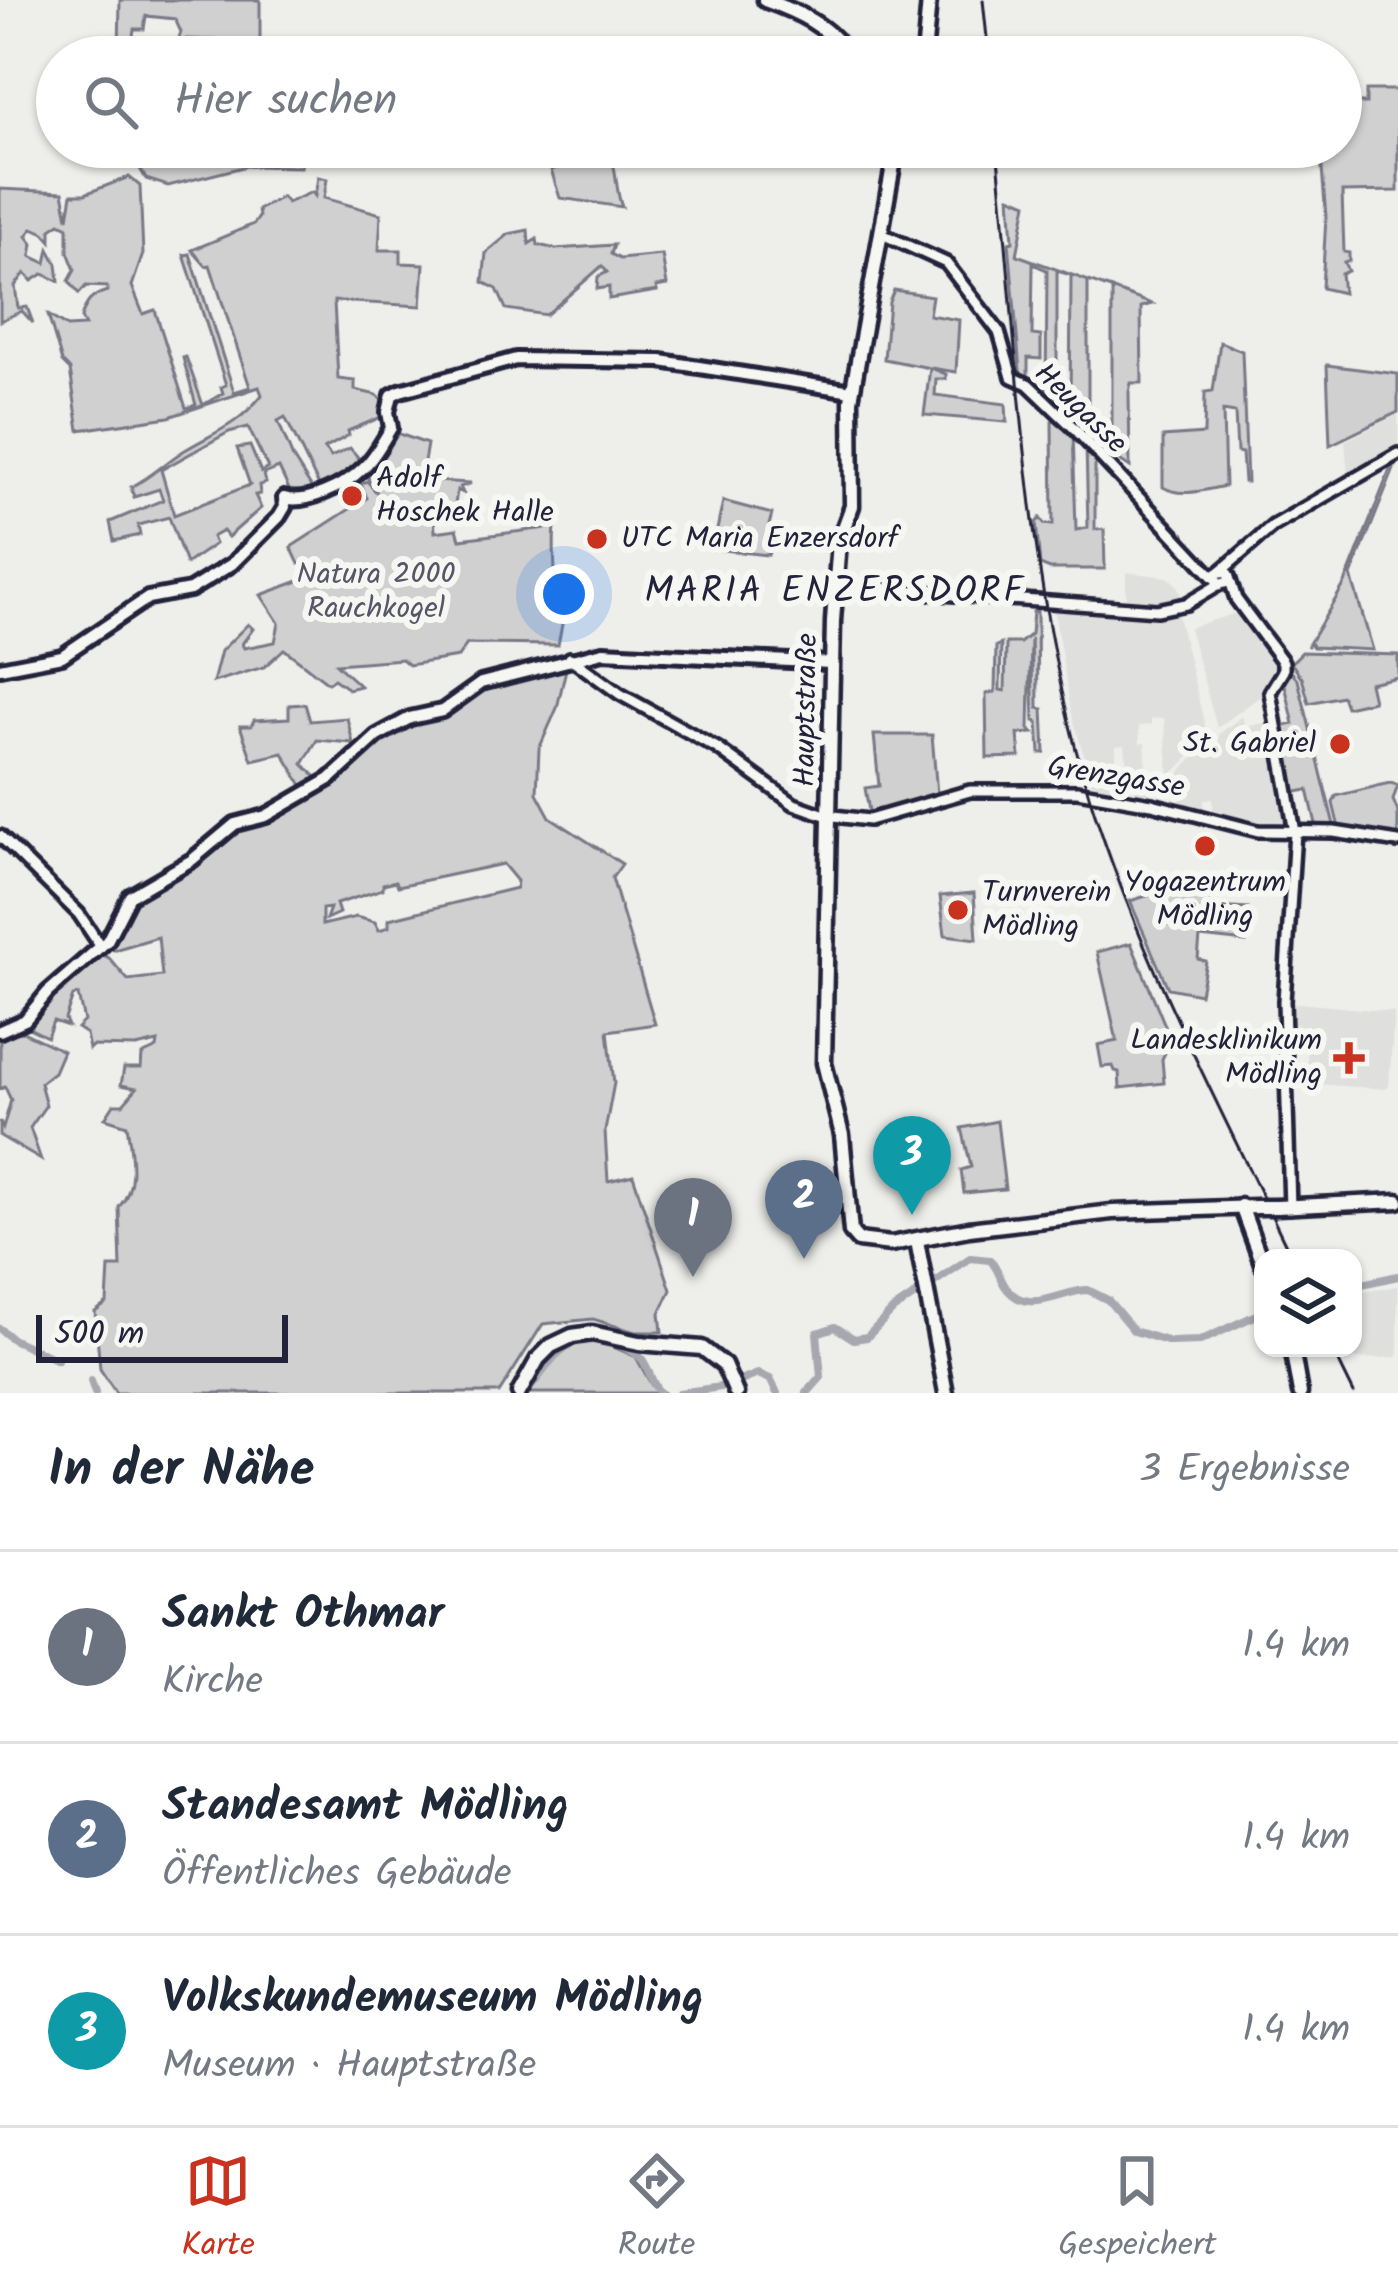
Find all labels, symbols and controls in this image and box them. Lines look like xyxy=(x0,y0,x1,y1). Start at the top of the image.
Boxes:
search box xyxy=(36,36,1362,168)
text: Hier suchen xyxy=(174,66,397,138)
icon: search xyxy=(78,69,144,135)
street label: Heugasse xyxy=(1022,352,1138,466)
place label: Adolf Hoschek Halle xyxy=(376,455,554,537)
marker: Adolf Hoschek Halle xyxy=(339,483,365,509)
place label: UTC Maria Enzersdorf xyxy=(621,515,901,563)
marker: UTC Maria Enzersdorf xyxy=(584,526,610,552)
park label: Natura 2000 Rauchkogel xyxy=(297,551,455,633)
your location xyxy=(534,564,594,624)
district label: MARIA ENZERSDORF xyxy=(645,564,1026,621)
street label: Hauptstraße xyxy=(782,633,832,787)
place label: St. Gabriel xyxy=(1183,720,1316,768)
marker: St. Gabriel xyxy=(1327,731,1353,757)
street label: Grenzgasse xyxy=(1044,743,1188,813)
marker: Yogazentrum Mödling xyxy=(1192,833,1218,859)
place label: Yogazentrum Mödling xyxy=(1124,859,1286,941)
place label: Turnverein Mödling xyxy=(982,869,1111,951)
marker: Turnverein Mödling xyxy=(945,897,971,923)
place label: Landesklinikum Mödling xyxy=(1130,1017,1322,1099)
marker: Landesklinikum Mödling xyxy=(1333,1042,1365,1074)
pin: 3 xyxy=(873,1116,951,1215)
pin: 2 xyxy=(765,1160,843,1259)
pin: 1 xyxy=(654,1178,732,1277)
map controls xyxy=(1254,1249,1362,1357)
button: layers xyxy=(1254,1249,1362,1357)
scale bar xyxy=(36,1309,288,1362)
text: 500 m xyxy=(54,1309,144,1362)
text: In der Nähe xyxy=(48,1431,314,1512)
text: 3 Ergebnisse xyxy=(1139,1440,1350,1502)
text: Sankt Othmar xyxy=(162,1580,444,1652)
text: 1 xyxy=(81,1616,93,1678)
text: 1.4 km xyxy=(1242,1616,1350,1678)
text: Kirche xyxy=(162,1652,263,1714)
text: Standesamt Mödling xyxy=(162,1772,569,1844)
text: 2 xyxy=(76,1808,98,1870)
text: 1.4 km xyxy=(1242,1808,1350,1870)
text: Öffentliches Gebäude xyxy=(162,1844,512,1906)
text: Volkskundemuseum Mödling xyxy=(162,1964,703,2036)
text: 3 xyxy=(76,2000,98,2062)
text: 1.4 km xyxy=(1242,2000,1350,2062)
text: Museum · Hauptstraße xyxy=(162,2036,536,2098)
tab: Karte xyxy=(181,2148,255,2273)
tab: Route xyxy=(618,2148,695,2273)
tab: Gespeichert xyxy=(1058,2148,1217,2273)

